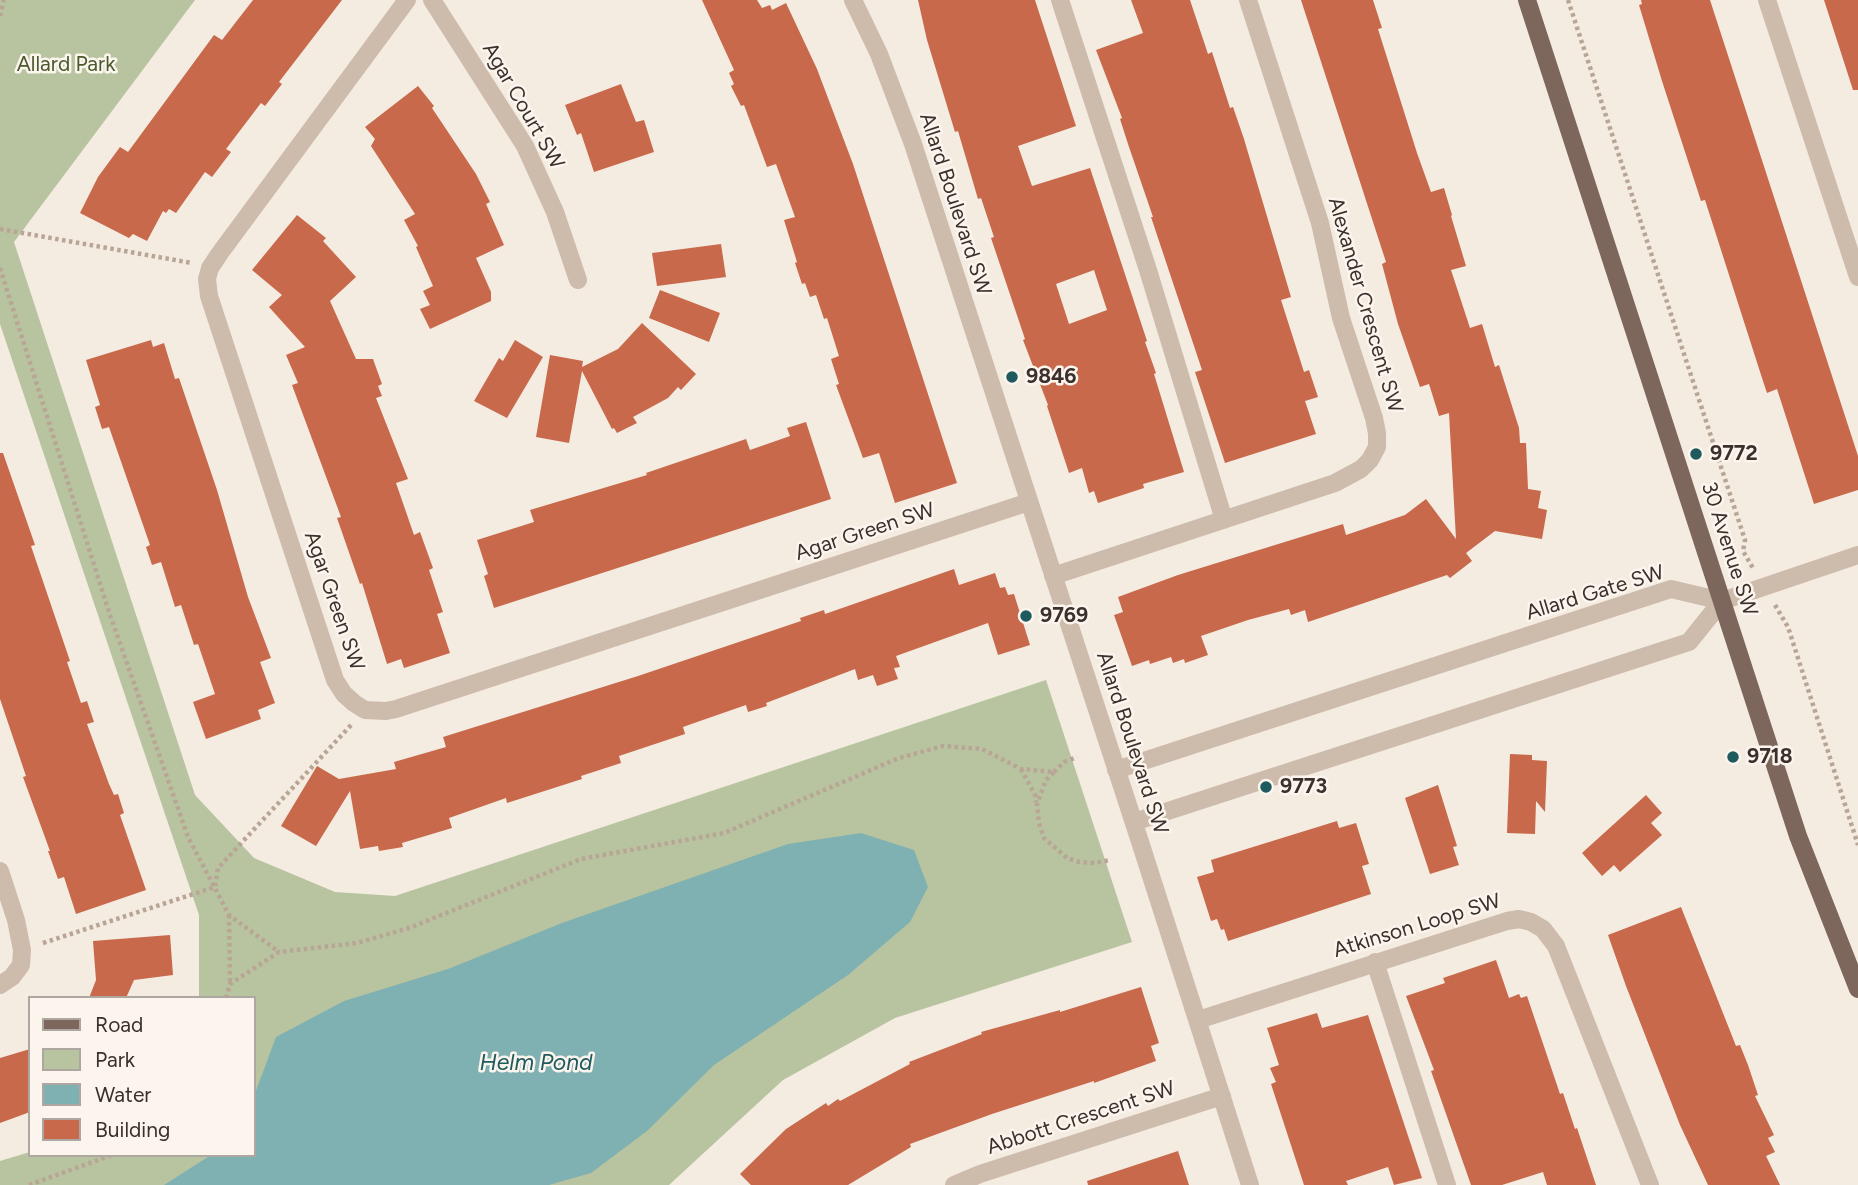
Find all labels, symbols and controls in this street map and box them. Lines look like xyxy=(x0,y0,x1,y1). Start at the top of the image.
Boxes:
street label: Agar Court SW xyxy=(477,38,569,174)
park label: Allard Park xyxy=(17,52,115,78)
street label: Allard Boulevard SW xyxy=(914,110,996,298)
street label: Alexander Crescent SW xyxy=(1322,194,1408,416)
place label: 9846 xyxy=(1026,364,1077,390)
marker: 9846 xyxy=(1004,369,1020,385)
place label: 9772 xyxy=(1710,441,1758,467)
marker: 9772 xyxy=(1688,446,1704,462)
street label: 30 Avenue SW xyxy=(1695,479,1763,619)
street label: Agar Green SW xyxy=(792,498,938,566)
street label: Agar Green SW xyxy=(298,528,370,674)
street label: Allard Gate SW xyxy=(1523,560,1667,626)
place label: 9769 xyxy=(1040,603,1088,629)
marker: 9769 xyxy=(1018,608,1034,624)
street label: Allard Boulevard SW xyxy=(1091,649,1173,837)
place label: 9718 xyxy=(1747,744,1793,770)
marker: 9718 xyxy=(1725,749,1741,765)
place label: 9773 xyxy=(1280,774,1327,800)
marker: 9773 xyxy=(1258,779,1274,795)
street label: Atkinson Loop SW xyxy=(1330,889,1504,963)
legend xyxy=(28,996,256,1157)
text: Road xyxy=(95,1012,143,1037)
text: Park xyxy=(95,1047,135,1072)
water label: Helm Pond xyxy=(480,1049,592,1077)
street label: Abbott Crescent SW xyxy=(984,1076,1178,1160)
text: Water xyxy=(95,1082,151,1107)
text: Building xyxy=(95,1117,170,1142)

